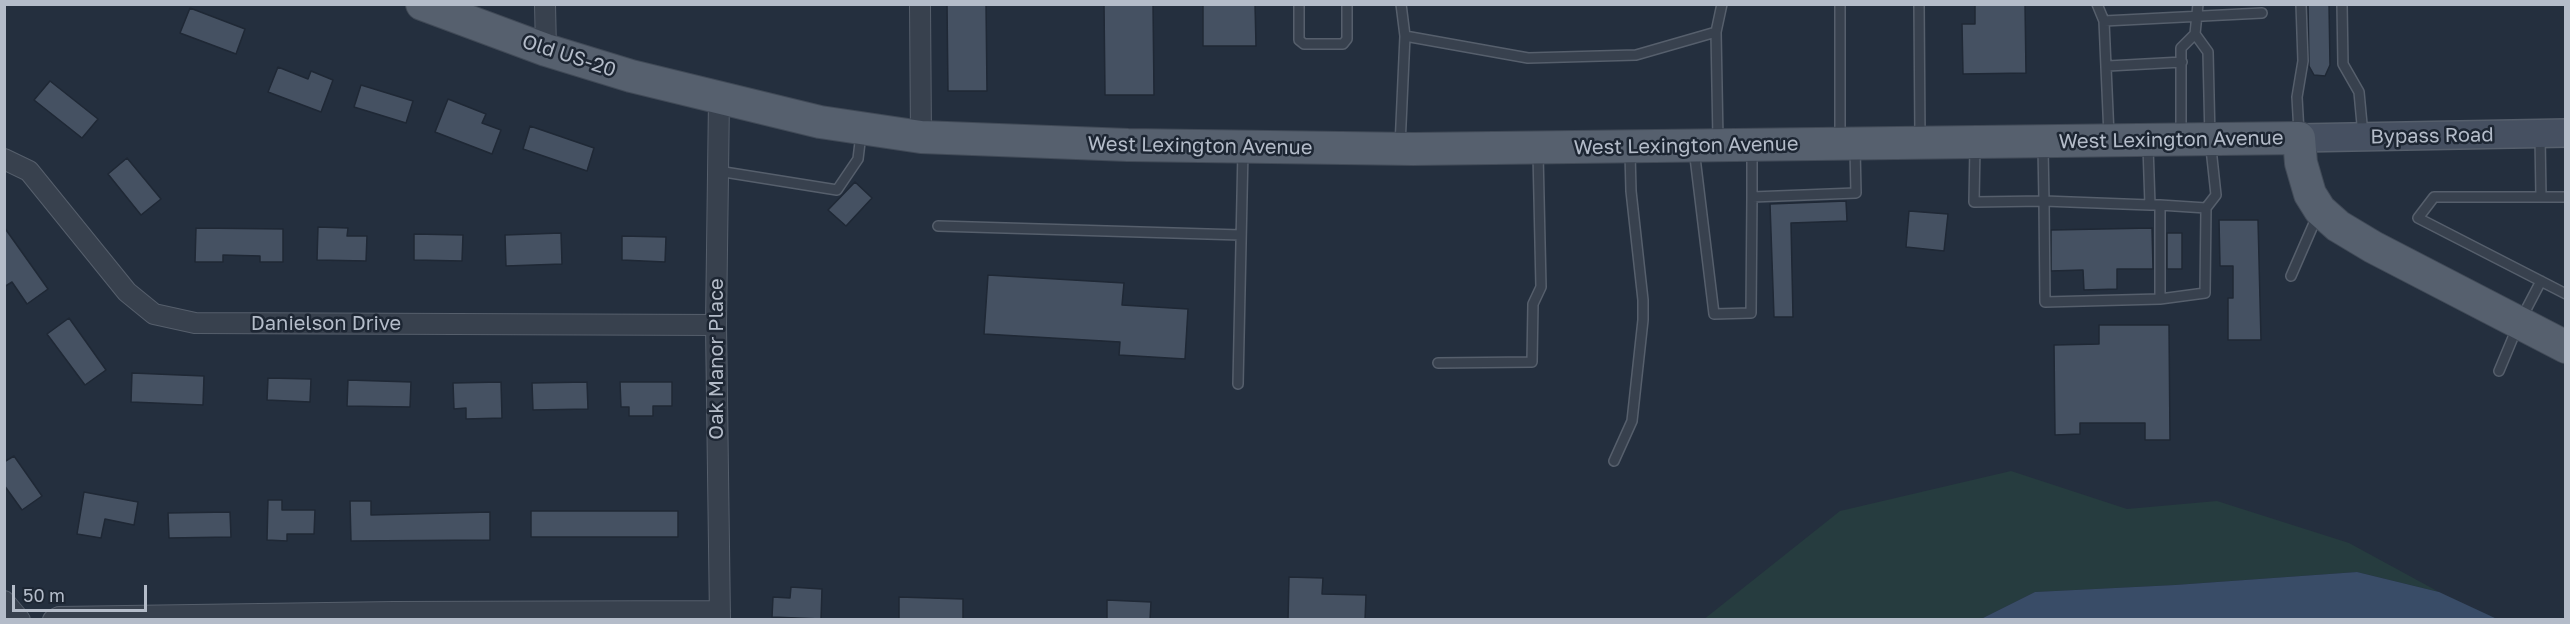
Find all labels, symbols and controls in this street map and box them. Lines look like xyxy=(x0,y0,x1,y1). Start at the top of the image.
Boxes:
street label: Old US-20 xyxy=(519,30,619,82)
street label: Bypass Road xyxy=(2370,123,2494,149)
street label: West Lexington Avenue xyxy=(2058,126,2284,154)
street label: West Lexington Avenue xyxy=(1087,132,1313,160)
street label: West Lexington Avenue xyxy=(1573,132,1799,160)
street label: Oak Manor Place xyxy=(705,278,729,440)
street label: Danielson Drive xyxy=(251,312,401,336)
scale bar xyxy=(15,573,150,611)
text: 50 m xyxy=(23,584,65,606)

